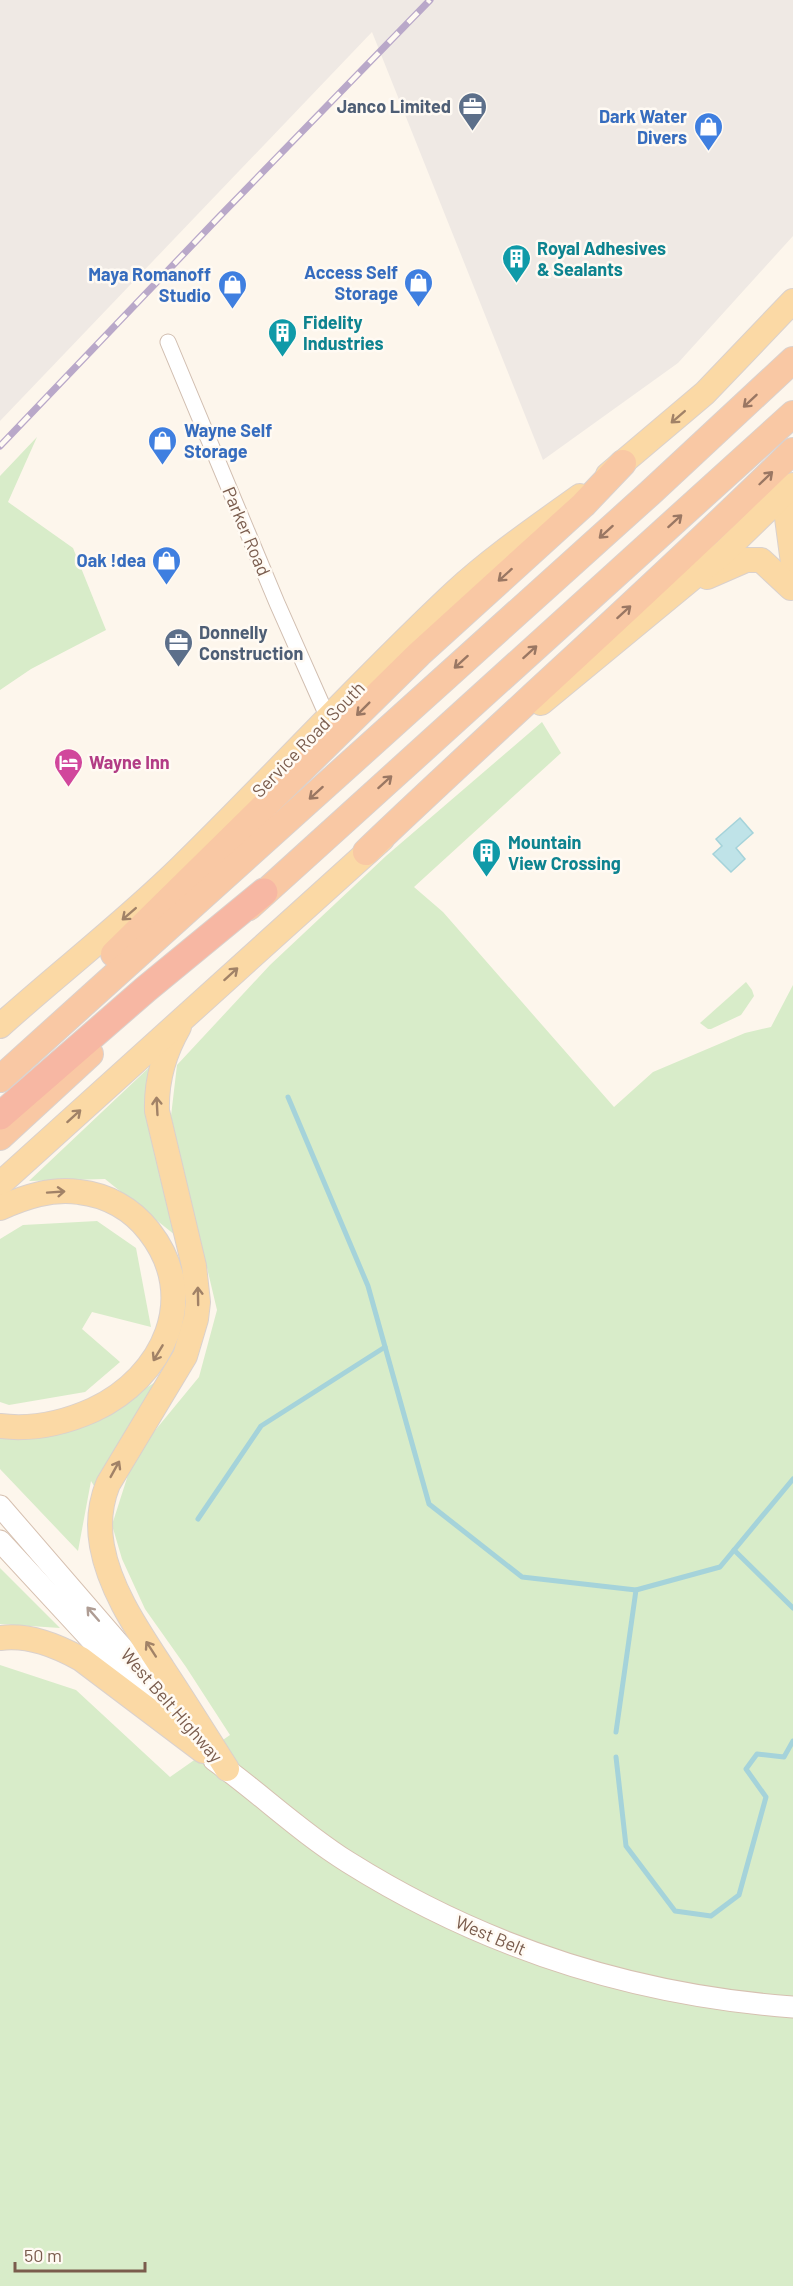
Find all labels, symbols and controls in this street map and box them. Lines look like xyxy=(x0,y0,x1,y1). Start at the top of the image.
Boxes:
office icon: Janco Limited xyxy=(456,90,488,132)
place label: Janco Limited xyxy=(337,95,451,117)
place label: Dark Water Divers xyxy=(599,105,687,148)
shop icon: Dark Water Divers xyxy=(692,110,724,152)
place label: Royal Adhesives & Sealants xyxy=(537,237,666,280)
building icon: Royal Adhesives & Sealants xyxy=(500,242,532,284)
place label: Access Self Storage xyxy=(304,261,398,304)
place label: Maya Romanoff Studio xyxy=(88,263,211,306)
shop icon: Access Self Storage xyxy=(403,266,435,308)
shop icon: Maya Romanoff Studio xyxy=(216,268,248,310)
place label: Fidelity Industries xyxy=(303,311,384,354)
building icon: Fidelity Industries xyxy=(266,316,298,358)
one-way arrow xyxy=(743,393,758,408)
one-way arrow xyxy=(671,410,686,424)
place label: Wayne Self Storage xyxy=(184,419,272,462)
shop icon: Wayne Self Storage xyxy=(147,424,179,466)
one-way arrow xyxy=(758,471,773,485)
street label: Parker Road xyxy=(218,483,276,579)
one-way arrow xyxy=(667,514,682,528)
one-way arrow xyxy=(599,525,614,539)
shop icon: Oak !dea xyxy=(151,544,183,586)
place label: Oak !dea xyxy=(77,549,146,571)
one-way arrow xyxy=(498,568,513,582)
one-way arrow xyxy=(616,605,631,619)
place label: Donnelly Construction xyxy=(199,621,303,664)
office icon: Donnelly Construction xyxy=(162,626,194,668)
one-way arrow xyxy=(522,645,537,659)
one-way arrow xyxy=(454,655,469,669)
street label: Service Road South xyxy=(247,677,369,801)
one-way arrow xyxy=(355,701,370,716)
hotel icon: Wayne Inn xyxy=(52,746,84,788)
place label: Wayne Inn xyxy=(89,751,170,773)
one-way arrow xyxy=(377,775,392,789)
one-way arrow xyxy=(309,786,324,800)
place label: Mountain View Crossing xyxy=(508,831,621,874)
building icon: Mountain View Crossing xyxy=(471,836,503,878)
one-way arrow xyxy=(122,907,137,921)
one-way arrow xyxy=(223,967,238,981)
one-way arrow xyxy=(152,1096,163,1116)
one-way arrow xyxy=(66,1109,81,1123)
one-way arrow xyxy=(45,1186,65,1197)
one-way arrow xyxy=(192,1286,204,1306)
one-way arrow xyxy=(151,1344,163,1361)
one-way arrow xyxy=(109,1461,121,1478)
one-way arrow xyxy=(86,1607,100,1622)
one-way arrow xyxy=(144,1641,157,1658)
street label: West Belt Highway xyxy=(116,1643,228,1767)
street label: West Belt xyxy=(452,1910,530,1960)
scale bar xyxy=(15,2235,146,2273)
text: 50 m xyxy=(24,2244,62,2266)

